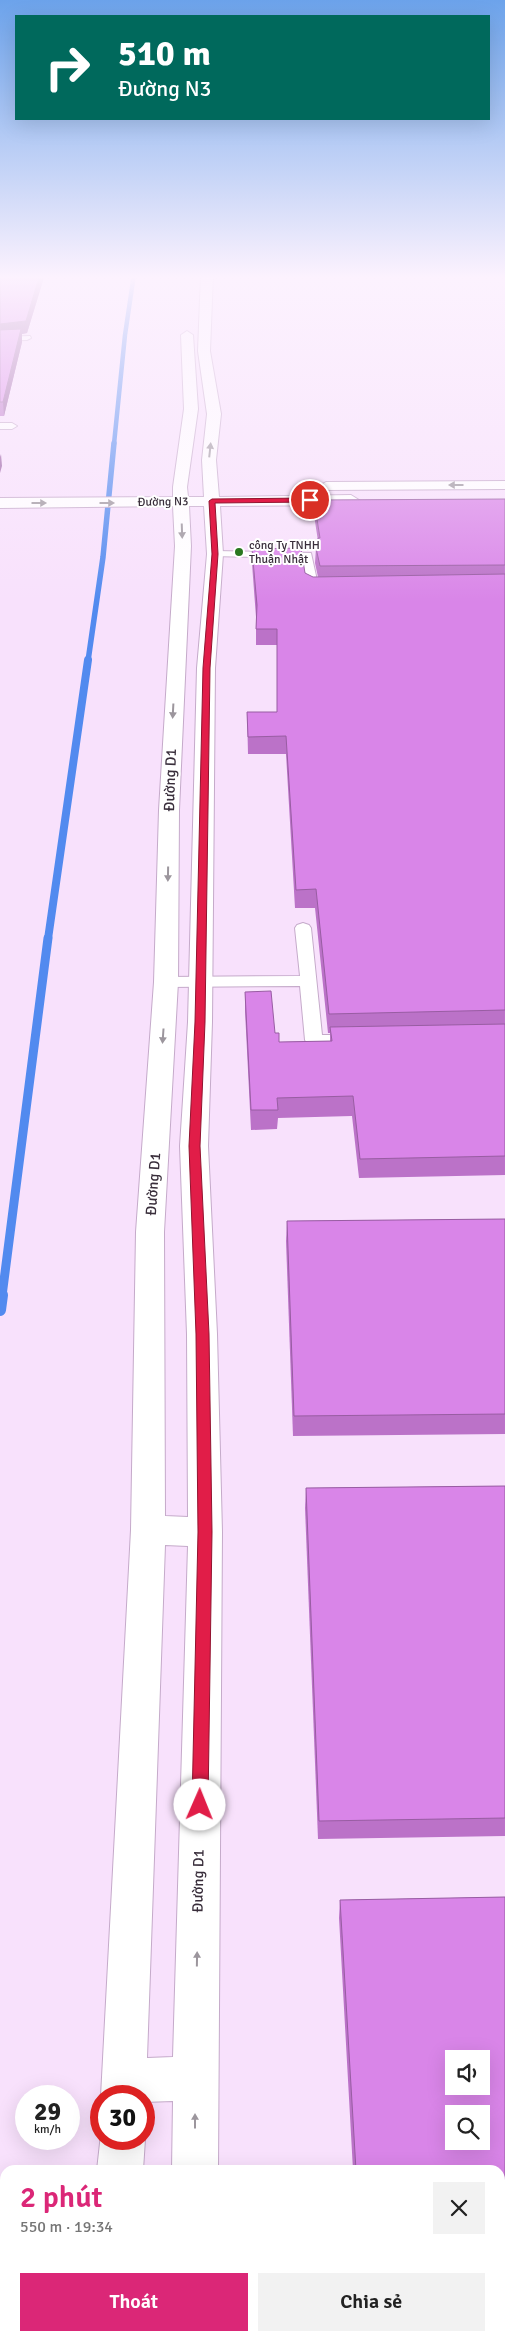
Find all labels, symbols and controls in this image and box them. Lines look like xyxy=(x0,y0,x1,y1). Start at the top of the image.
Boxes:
text: 510 m xyxy=(118,32,211,75)
icon: right xyxy=(35,35,100,100)
text: Đường N3 xyxy=(118,75,211,102)
one-way arrow xyxy=(206,442,214,458)
pin xyxy=(289,479,331,521)
one-way arrow xyxy=(448,481,464,489)
icon: arrive xyxy=(296,486,324,514)
street label: Đường N3 xyxy=(137,494,189,510)
one-way arrow xyxy=(32,499,48,507)
one-way arrow xyxy=(99,499,115,507)
one-way arrow xyxy=(179,524,187,540)
place label: công Ty TNHH Thuận Nhật xyxy=(249,538,320,567)
marker: công Ty TNHH Thuận Nhật xyxy=(233,546,245,558)
one-way arrow xyxy=(169,703,177,719)
street label: Đường D1 xyxy=(160,748,180,812)
one-way arrow xyxy=(164,866,172,882)
one-way arrow xyxy=(158,1028,166,1044)
street label: Đường D1 xyxy=(142,1152,164,1216)
position arrow xyxy=(173,1778,225,1830)
street label: Đường D1 xyxy=(188,1849,208,1913)
one-way arrow xyxy=(193,1951,201,1967)
map controls xyxy=(445,2050,490,2150)
button: sound xyxy=(445,2050,490,2095)
speed limit sign: 30 xyxy=(90,2085,155,2150)
text: 29 xyxy=(34,2096,61,2127)
button: search xyxy=(445,2105,490,2150)
one-way arrow xyxy=(191,2113,199,2129)
text: km/h xyxy=(34,2122,61,2137)
text: 2 phút xyxy=(20,2179,102,2216)
button: close xyxy=(433,2182,485,2234)
text: 550 m · 19:34 xyxy=(20,2217,113,2237)
button: Thoát xyxy=(20,2273,248,2331)
button: Chia sẻ xyxy=(258,2273,485,2331)

